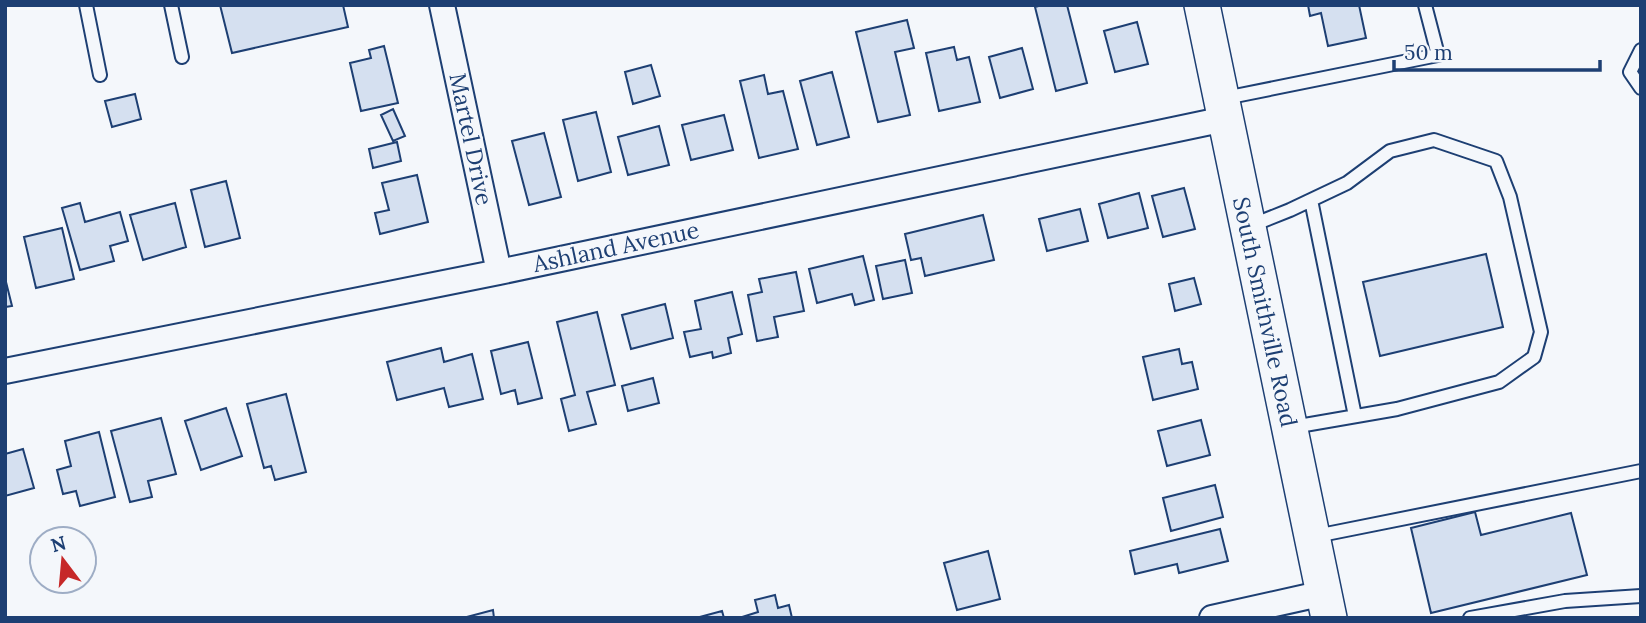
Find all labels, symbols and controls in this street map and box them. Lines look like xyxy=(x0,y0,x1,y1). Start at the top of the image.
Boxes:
scale bar xyxy=(1394,28,1600,72)
text: 50 m xyxy=(1404,39,1453,66)
street label: Martel Drive xyxy=(443,70,500,208)
street label: South Smithville Road xyxy=(1227,194,1304,430)
street label: Ashland Avenue xyxy=(529,215,701,278)
north arrow xyxy=(28,525,98,595)
text: N xyxy=(48,530,69,557)

